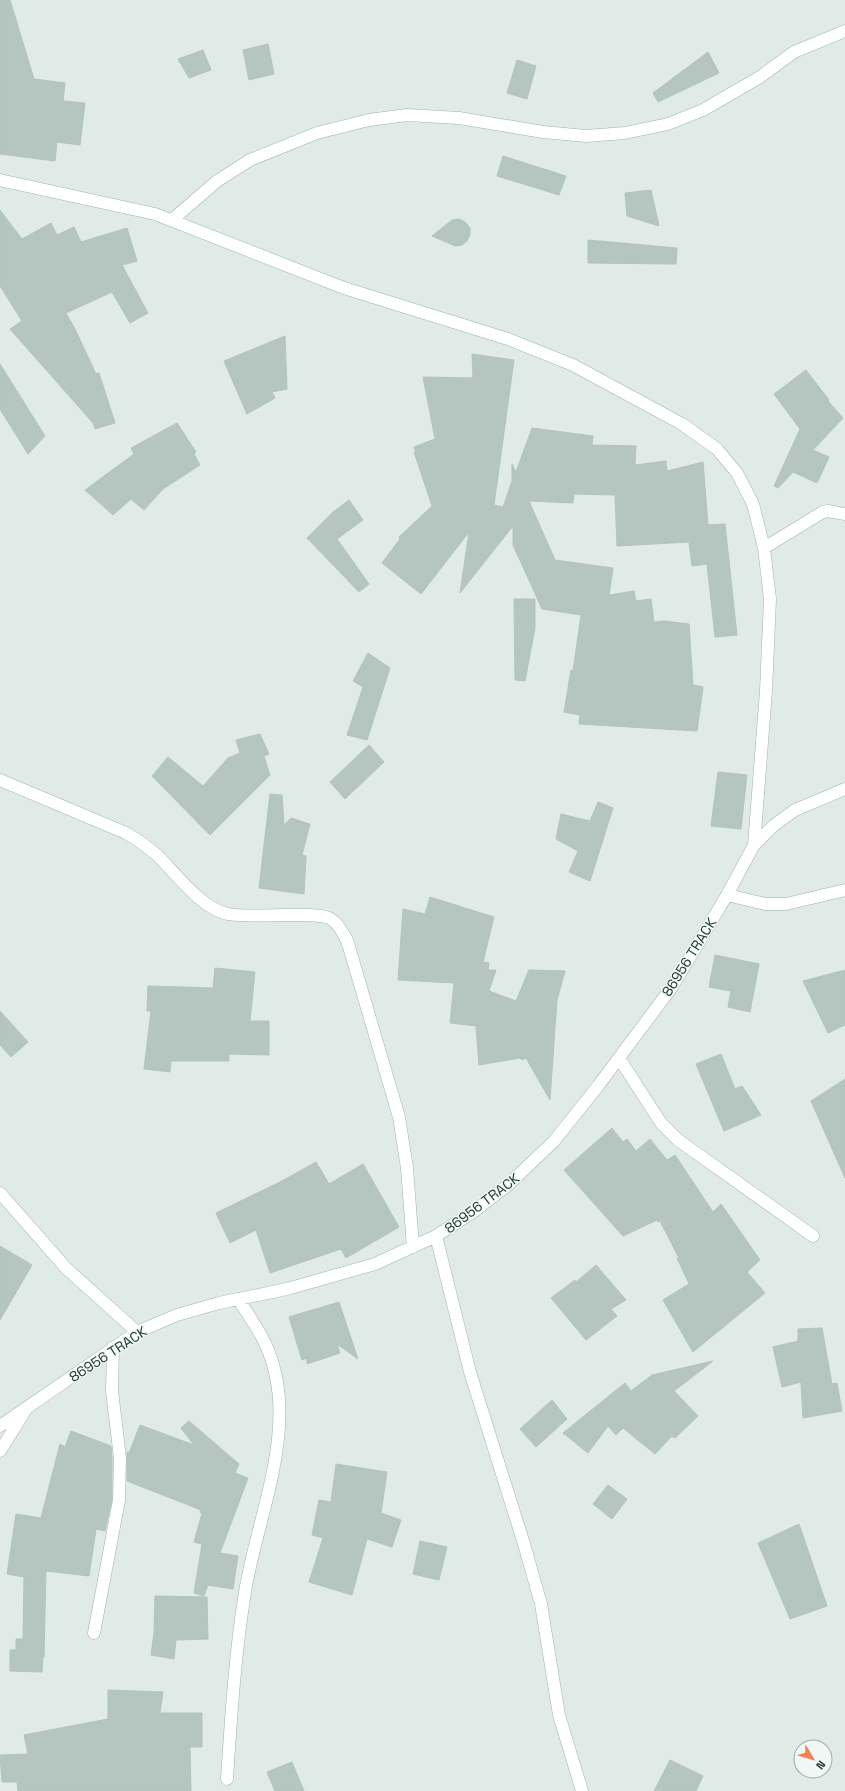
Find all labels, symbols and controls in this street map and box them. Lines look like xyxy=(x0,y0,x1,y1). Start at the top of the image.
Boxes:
street label: 86956 TRACK xyxy=(658,914,721,1000)
street label: 86956 TRACK xyxy=(441,1169,523,1237)
street label: 86956 TRACK xyxy=(66,1322,151,1386)
north arrow xyxy=(793,1739,833,1779)
text: N xyxy=(813,1758,829,1772)

